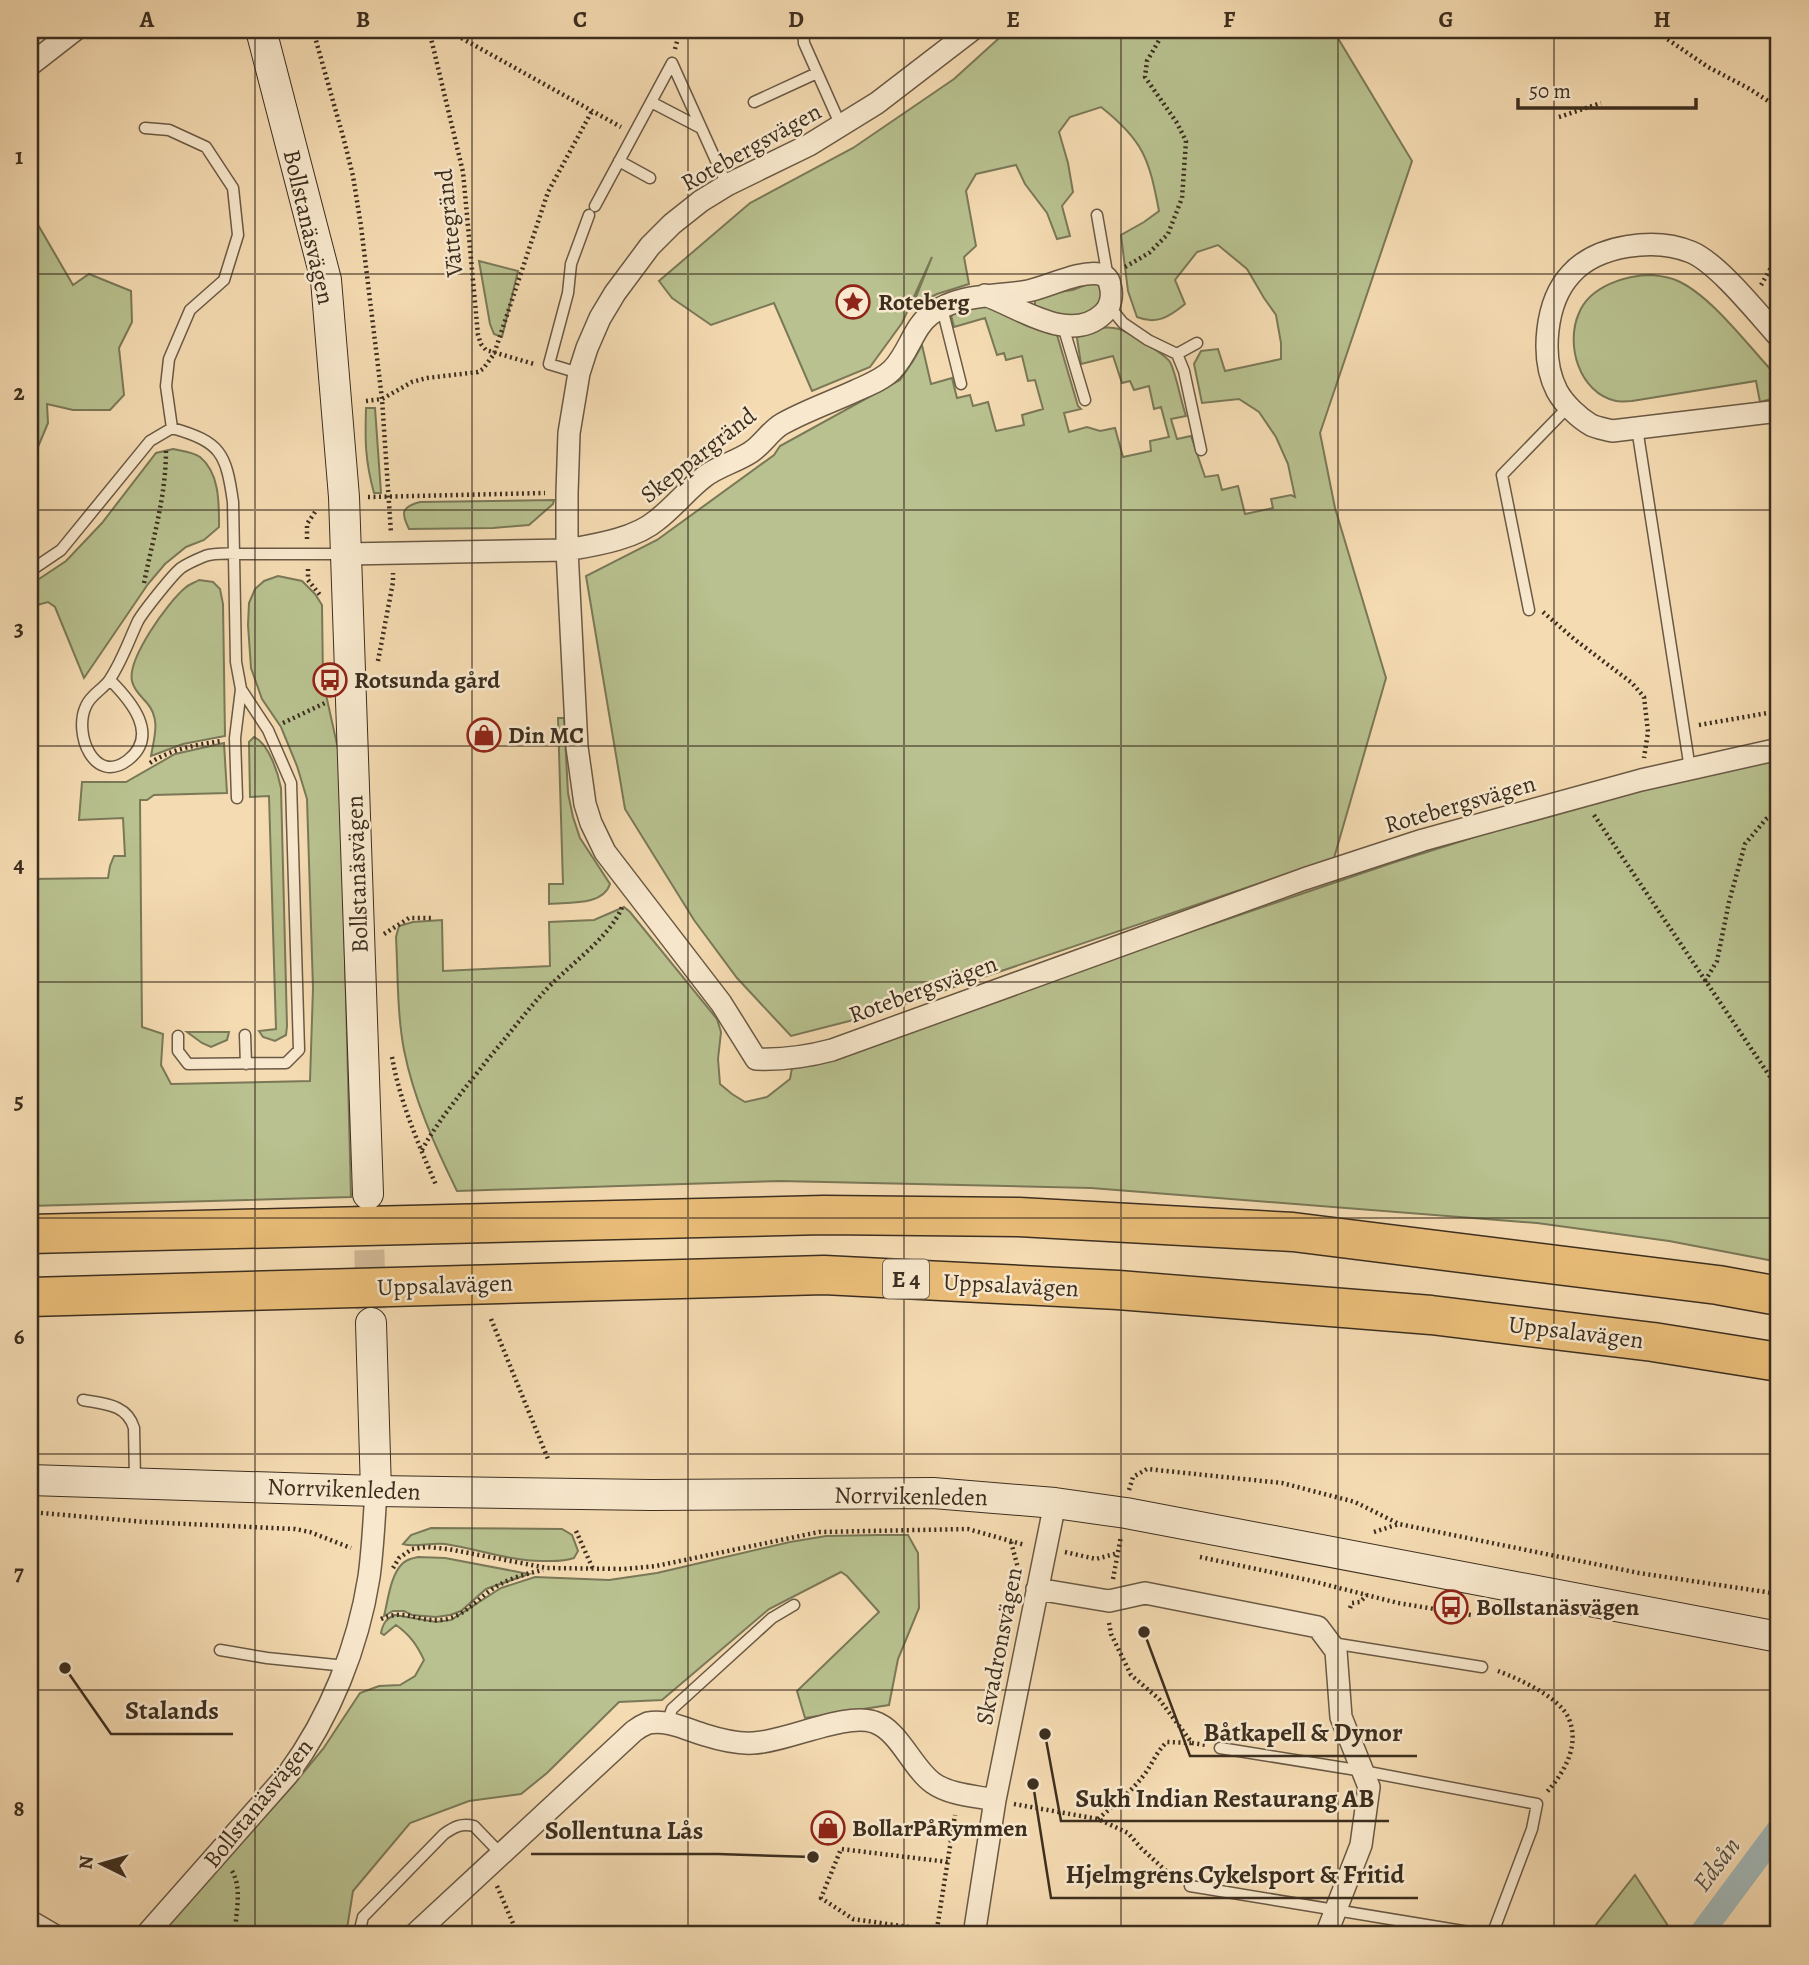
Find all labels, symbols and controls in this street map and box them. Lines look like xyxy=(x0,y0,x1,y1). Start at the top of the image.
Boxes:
text: A xyxy=(139,4,155,35)
text: B xyxy=(356,4,370,35)
text: C xyxy=(573,4,587,35)
text: D xyxy=(788,4,804,35)
text: E xyxy=(1006,4,1020,35)
text: F xyxy=(1223,4,1236,35)
text: G xyxy=(1438,4,1454,35)
text: H xyxy=(1653,4,1671,35)
scale bar xyxy=(1518,66,1697,110)
text: 50 m xyxy=(1529,77,1571,105)
street label: Rotebergsvägen xyxy=(675,95,827,199)
text: 1 xyxy=(15,141,23,172)
street label: Bollstanäsvägen xyxy=(276,146,342,308)
street label: Vättegränd xyxy=(427,167,471,280)
place icon: Roteberg xyxy=(834,283,872,321)
place label: Roteberg xyxy=(878,286,970,318)
text: 2 xyxy=(13,377,25,408)
street label: Skeppargränd xyxy=(634,400,763,510)
text: 3 xyxy=(14,613,24,644)
bus stop icon: Rotsunda gård xyxy=(311,661,349,699)
place label: Rotsunda gård xyxy=(354,664,500,696)
shop icon: Din MC xyxy=(465,716,503,754)
place label: Din MC xyxy=(508,719,584,751)
street label: Rotebergsvägen xyxy=(1381,767,1539,841)
street label: Bollstanäsvägen xyxy=(338,795,376,953)
text: 4 xyxy=(14,849,25,880)
street label: Rotebergsvägen xyxy=(844,947,1002,1031)
text: 5 xyxy=(14,1085,24,1116)
road number: E 4 xyxy=(883,1260,929,1298)
street label: Uppsalavägen xyxy=(942,1265,1080,1305)
street label: Uppsalavägen xyxy=(376,1267,514,1303)
street label: Uppsalavägen xyxy=(1507,1308,1645,1356)
text: 6 xyxy=(14,1321,25,1352)
street label: Norrvikenleden xyxy=(267,1470,421,1508)
street label: Norrvikenleden xyxy=(834,1479,988,1513)
text: 7 xyxy=(14,1557,24,1588)
street label: Skvadronsvägen xyxy=(968,1564,1030,1728)
bus stop icon: Bollstanäsvägen xyxy=(1432,1588,1470,1626)
place label: Bollstanäsvägen xyxy=(1476,1591,1640,1623)
callout: Stalands xyxy=(111,1687,233,1734)
text: Stalands xyxy=(125,1693,219,1728)
callout: Båtkapell & Dynor xyxy=(1190,1709,1417,1756)
text: Båtkapell & Dynor xyxy=(1203,1715,1403,1750)
street label: Bollstanäsvägen xyxy=(196,1732,320,1874)
callout: Sukh Indian Restaurang AB xyxy=(1061,1774,1389,1821)
text: Sukh Indian Restaurang AB xyxy=(1075,1781,1375,1816)
text: 8 xyxy=(13,1793,25,1824)
callout: Sollentuna Lås xyxy=(531,1807,718,1854)
shop icon: BollarPåRymmen xyxy=(809,1809,847,1847)
place label: BollarPåRymmen xyxy=(852,1812,1028,1844)
text: Sollentuna Lås xyxy=(545,1813,703,1848)
north arrow xyxy=(66,1828,136,1898)
water label: Edsån xyxy=(1684,1830,1748,1899)
callout: Hjelmgrens Cykelsport & Fritid xyxy=(1051,1851,1418,1898)
text: N xyxy=(73,1854,100,1871)
text: Hjelmgrens Cykelsport & Fritid xyxy=(1066,1857,1405,1892)

